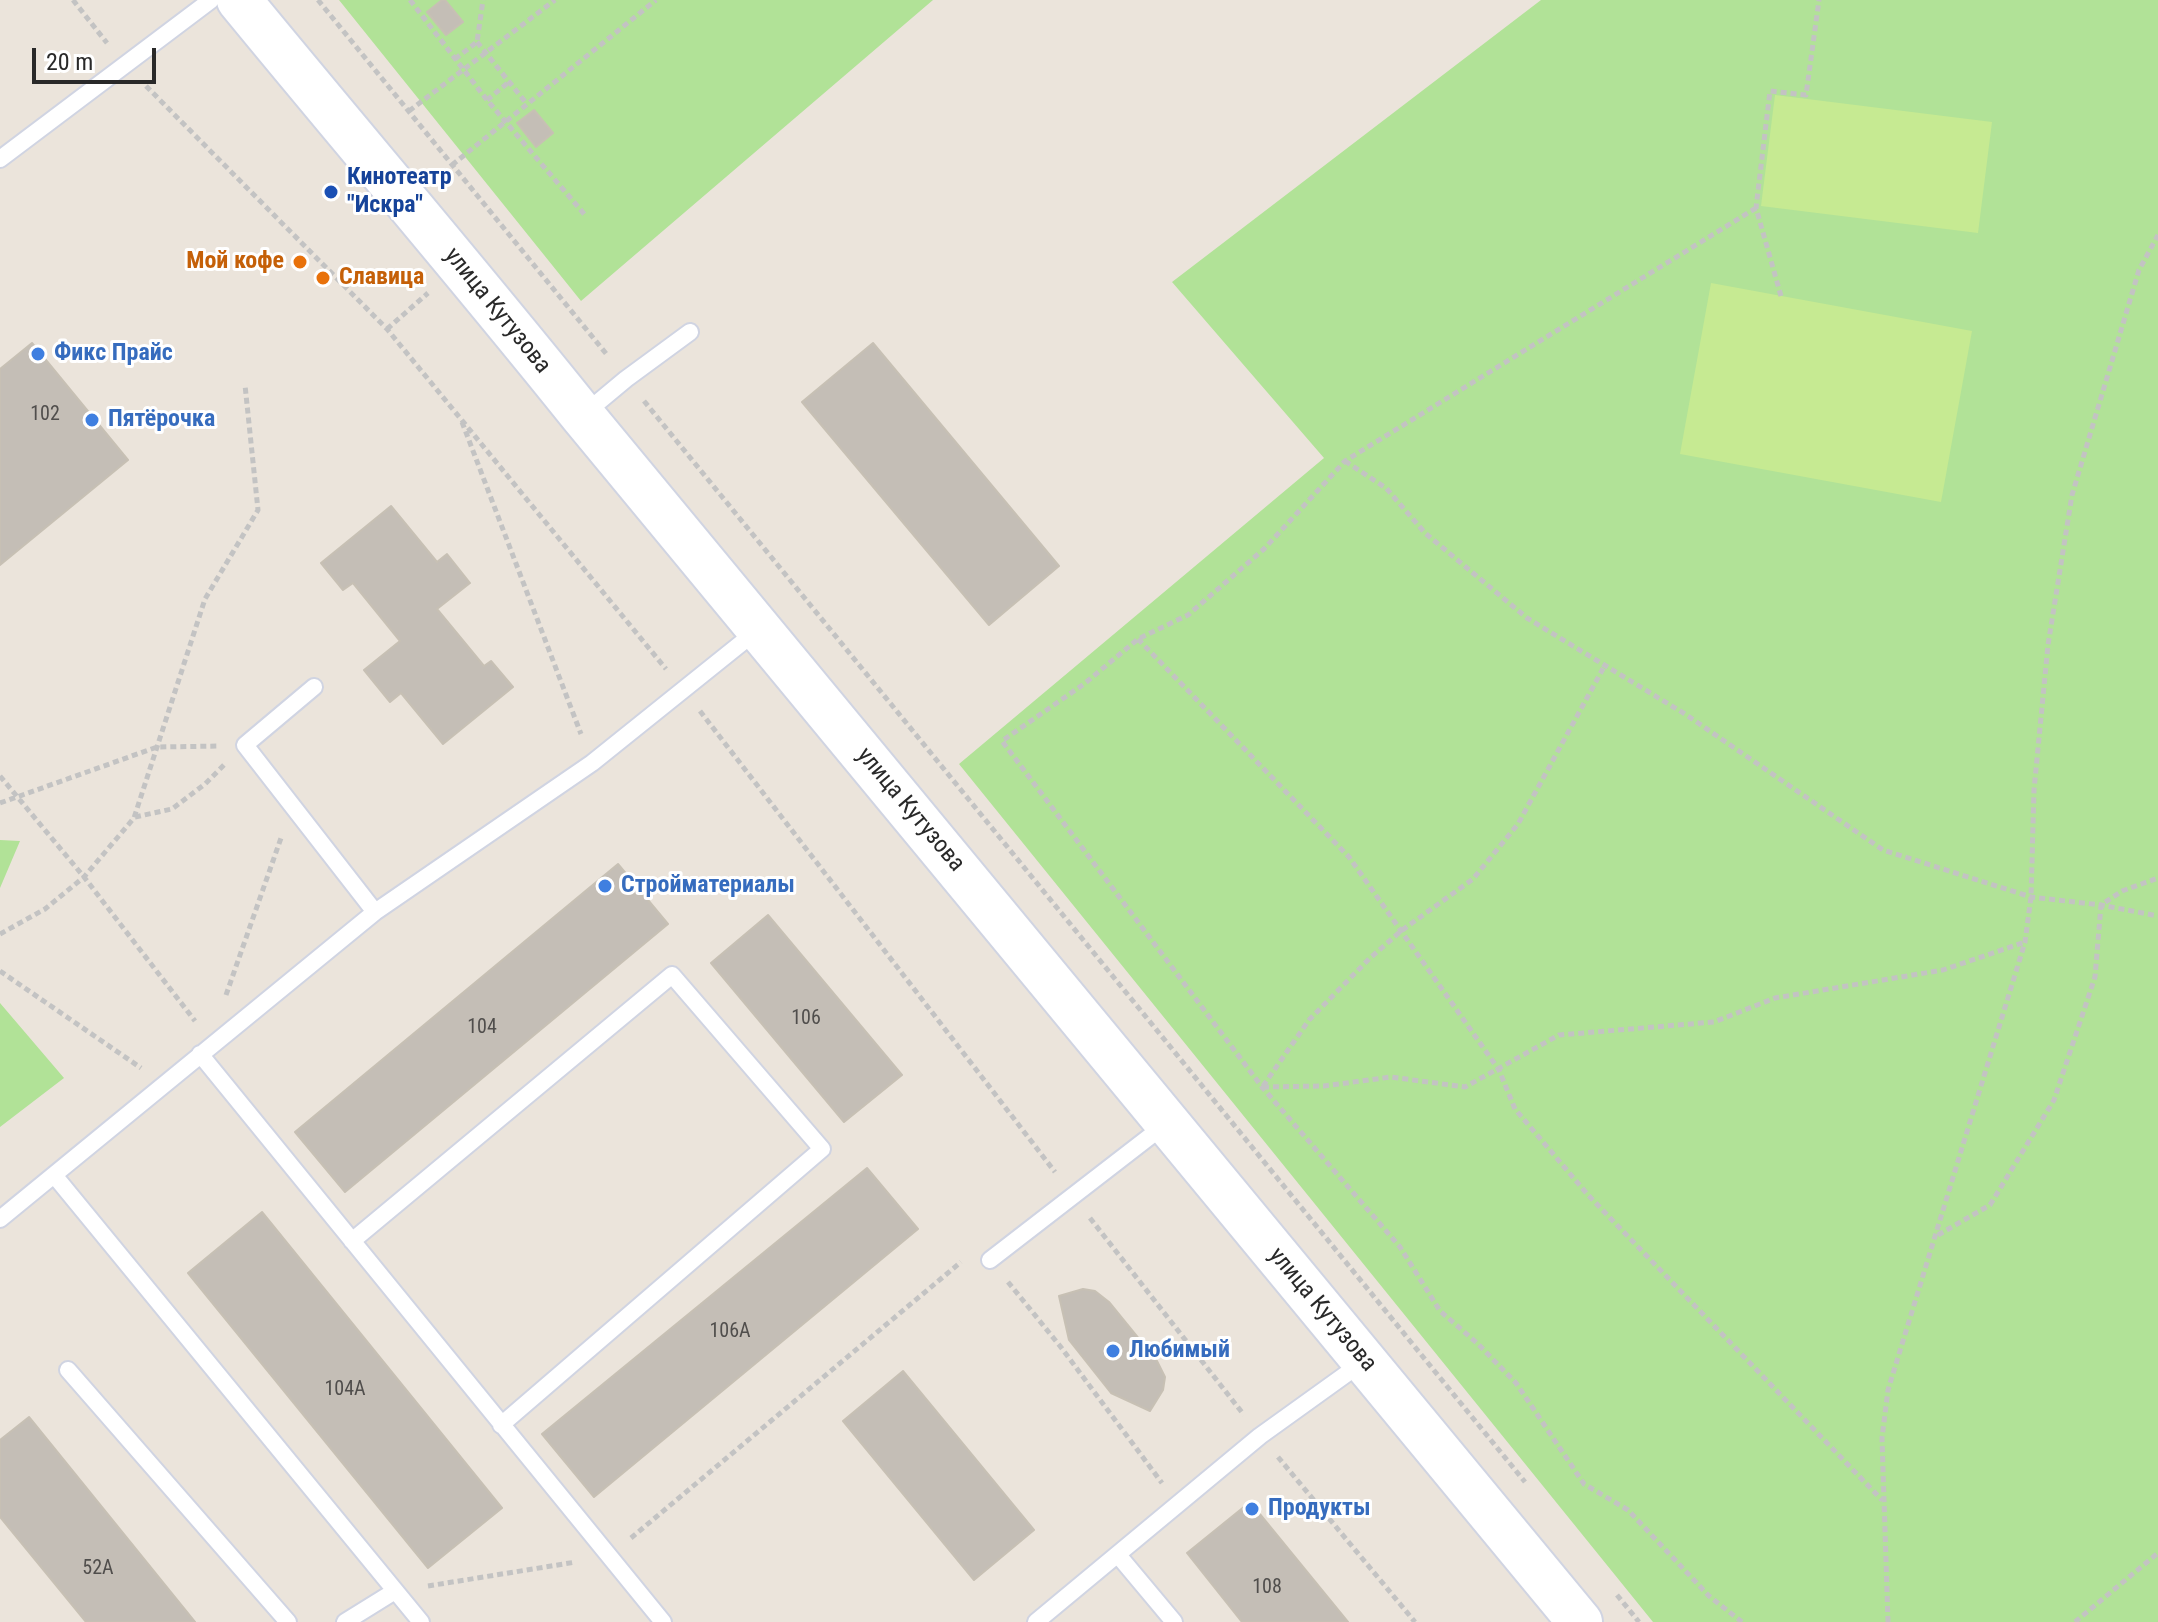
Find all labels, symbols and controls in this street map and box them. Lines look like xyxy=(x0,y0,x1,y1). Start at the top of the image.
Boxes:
scale bar xyxy=(36,32,160,82)
text: 20 m xyxy=(46,48,93,76)
place label: Кинотеатр "Искра" xyxy=(347,164,452,220)
marker: Кинотеатр "Искра" xyxy=(322,183,340,201)
street label: улица Кутузова xyxy=(438,242,556,380)
place label: Мой кофе xyxy=(186,248,284,276)
marker: Мой кофе xyxy=(291,253,309,271)
place label: Славица xyxy=(339,264,424,292)
marker: Славица xyxy=(314,269,332,287)
place label: Фикс Прайс xyxy=(54,340,173,368)
marker: Фикс Прайс xyxy=(29,345,47,363)
house number: 102 xyxy=(30,403,60,427)
place label: Пятёрочка xyxy=(108,406,215,434)
marker: Пятёрочка xyxy=(83,411,101,429)
street label: улица Кутузова xyxy=(850,742,970,878)
place label: Стройматериалы xyxy=(621,872,795,900)
marker: Стройматериалы xyxy=(596,877,614,895)
house number: 106 xyxy=(791,1007,821,1031)
house number: 104 xyxy=(467,1016,497,1040)
street label: улица Кутузова xyxy=(1262,1242,1382,1378)
house number: 106А xyxy=(709,1320,751,1344)
place label: Любимый xyxy=(1129,1337,1230,1365)
marker: Любимый xyxy=(1104,1342,1122,1360)
house number: 104А xyxy=(324,1378,366,1402)
place label: Продукты xyxy=(1268,1495,1371,1523)
marker: Продукты xyxy=(1243,1500,1261,1518)
house number: 52А xyxy=(82,1557,114,1581)
house number: 108 xyxy=(1252,1576,1282,1600)

